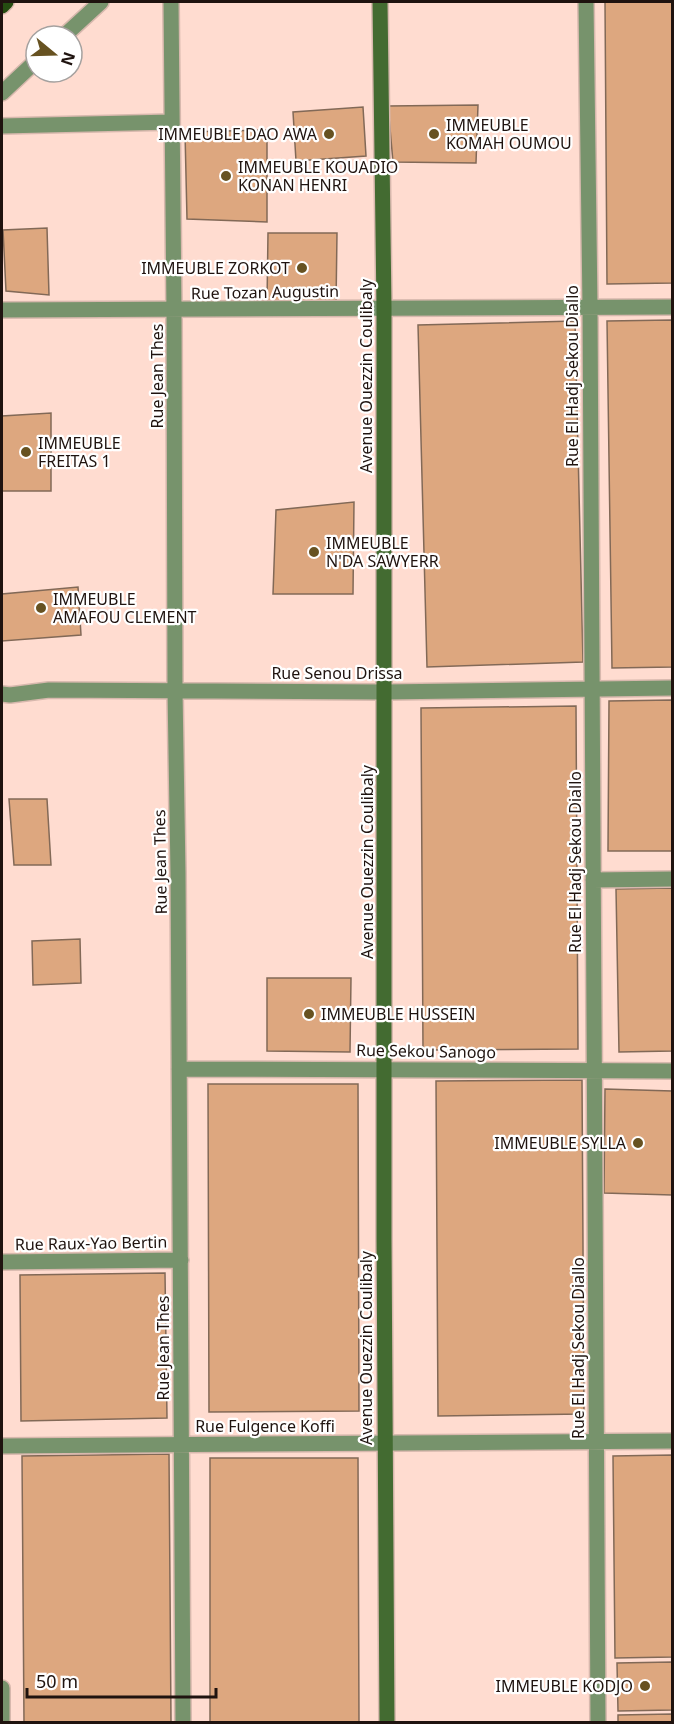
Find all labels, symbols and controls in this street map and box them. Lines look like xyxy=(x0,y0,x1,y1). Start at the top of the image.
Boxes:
north arrow xyxy=(24,24,84,84)
text: N xyxy=(56,49,81,69)
place label: IMMEUBLE KOMAH OUMOU xyxy=(446,114,572,154)
place label: IMMEUBLE DAO AWA xyxy=(158,123,318,145)
marker: IMMEUBLE DAO AWA xyxy=(322,127,336,141)
marker: IMMEUBLE KOMAH OUMOU xyxy=(427,127,441,141)
place label: IMMEUBLE KOUADIO KONAN HENRI xyxy=(238,156,398,196)
marker: IMMEUBLE KOUADIO KONAN HENRI xyxy=(219,169,233,183)
place label: IMMEUBLE ZORKOT xyxy=(141,257,290,279)
marker: IMMEUBLE ZORKOT xyxy=(295,261,309,275)
street label: Avenue Ouezzin Coulibaly xyxy=(355,278,377,473)
street label: Rue Tozan Augustin xyxy=(191,280,339,304)
street label: Rue El Hadj Sekou Diallo xyxy=(561,285,583,467)
street label: Rue Jean Thes xyxy=(146,324,168,428)
place label: IMMEUBLE FREITAS 1 xyxy=(38,432,121,472)
marker: IMMEUBLE FREITAS 1 xyxy=(19,445,33,459)
place label: IMMEUBLE N'DA SAWYERR xyxy=(326,532,439,572)
marker: IMMEUBLE N'DA SAWYERR xyxy=(307,545,321,559)
place label: IMMEUBLE AMAFOU CLEMENT xyxy=(53,588,197,628)
marker: IMMEUBLE AMAFOU CLEMENT xyxy=(34,601,48,615)
street label: Rue Senou Drissa xyxy=(271,662,403,684)
street label: Avenue Ouezzin Coulibaly xyxy=(356,764,378,959)
street label: Rue El Hadj Sekou Diallo xyxy=(564,771,586,953)
street label: Rue Jean Thes xyxy=(148,809,172,915)
place label: IMMEUBLE HUSSEIN xyxy=(321,1003,475,1025)
marker: IMMEUBLE HUSSEIN xyxy=(302,1007,316,1021)
street label: Rue Sekou Sanogo xyxy=(356,1039,496,1063)
place label: IMMEUBLE SYLLA xyxy=(494,1132,627,1154)
marker: IMMEUBLE SYLLA xyxy=(631,1136,645,1150)
street label: Rue Raux-Yao Bertin xyxy=(15,1231,167,1255)
street label: Avenue Ouezzin Coulibaly xyxy=(355,1250,377,1445)
street label: Rue El Hadj Sekou Diallo xyxy=(567,1257,589,1439)
street label: Rue Jean Thes xyxy=(152,1296,174,1400)
street label: Rue Fulgence Koffi xyxy=(195,1415,335,1437)
scale bar xyxy=(27,1661,216,1699)
text: 50 m xyxy=(36,1669,78,1693)
place label: IMMEUBLE KODJO xyxy=(495,1675,633,1697)
marker: IMMEUBLE KODJO xyxy=(638,1679,652,1693)

